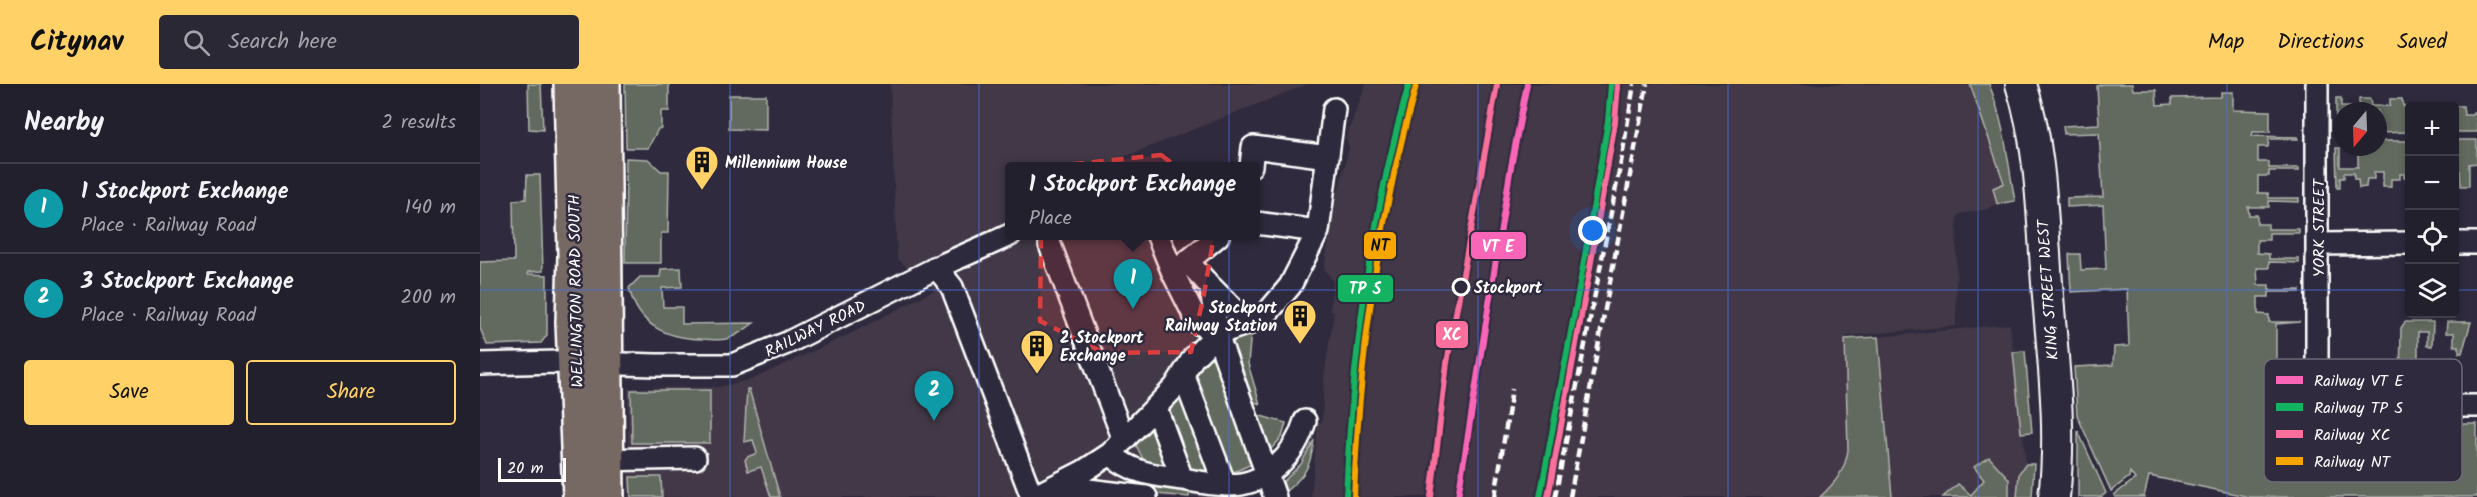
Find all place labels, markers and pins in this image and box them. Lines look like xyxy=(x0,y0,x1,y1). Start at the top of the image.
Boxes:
building icon: Millennium House xyxy=(684,144,720,191)
place label: Millennium House xyxy=(725,151,847,176)
pin: 1 xyxy=(1114,260,1152,309)
place label: Stockport xyxy=(1474,276,1543,301)
marker: Stockport xyxy=(1452,278,1470,296)
place label: Stockport Railway Station xyxy=(1165,296,1278,339)
building icon: Stockport Railway Station xyxy=(1282,298,1318,345)
place label: 2 Stockport Exchange xyxy=(1060,326,1144,369)
building icon: 2 Stockport Exchange xyxy=(1019,328,1055,375)
pin: 2 xyxy=(914,372,954,421)

